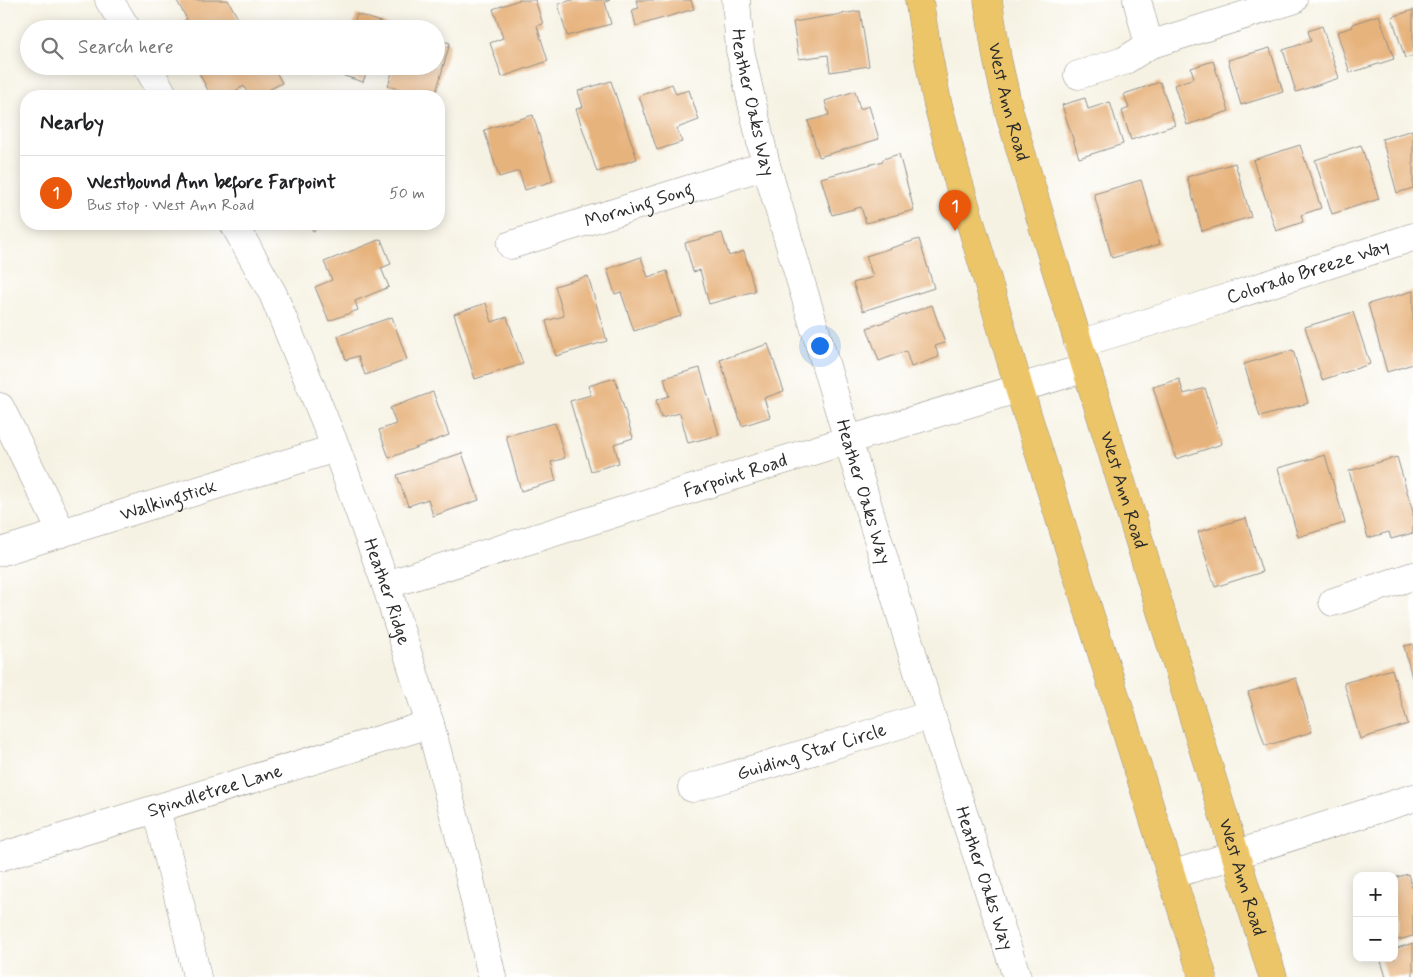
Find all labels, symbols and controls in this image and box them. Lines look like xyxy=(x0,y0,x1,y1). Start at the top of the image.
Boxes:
search box xyxy=(20,20,445,75)
street label: Heather Oaks Way xyxy=(726,28,781,179)
icon: search xyxy=(38,34,66,62)
text: Search here xyxy=(78,35,174,60)
street label: West Ann Road xyxy=(982,41,1036,164)
text: Nearby xyxy=(40,109,104,137)
text: Westbound Ann before Farpoint xyxy=(87,170,336,195)
street label: Morning Song xyxy=(582,176,697,234)
text: 1 xyxy=(52,183,60,204)
text: 50 m xyxy=(389,183,425,204)
pin: 1 xyxy=(939,190,971,231)
text: Bus stop · West Ann Road xyxy=(87,195,254,216)
street label: Colorado Breeze Way xyxy=(1223,233,1392,310)
your location xyxy=(807,333,833,359)
street label: Heather Oaks Way xyxy=(830,416,897,567)
street label: West Ann Road xyxy=(1094,428,1153,552)
street label: Farpoint Road xyxy=(680,447,790,503)
street label: Walkingstick xyxy=(117,473,220,527)
street label: Heather Ridge xyxy=(357,535,417,648)
street label: Guiding Star Circle xyxy=(734,717,890,786)
street label: Spindletree Lane xyxy=(144,758,286,823)
street label: Heather Oaks Way xyxy=(949,803,1020,954)
street label: West Ann Road xyxy=(1213,816,1272,939)
map controls xyxy=(1353,872,1398,962)
button: + xyxy=(1353,872,1398,917)
button: − xyxy=(1353,917,1398,962)

